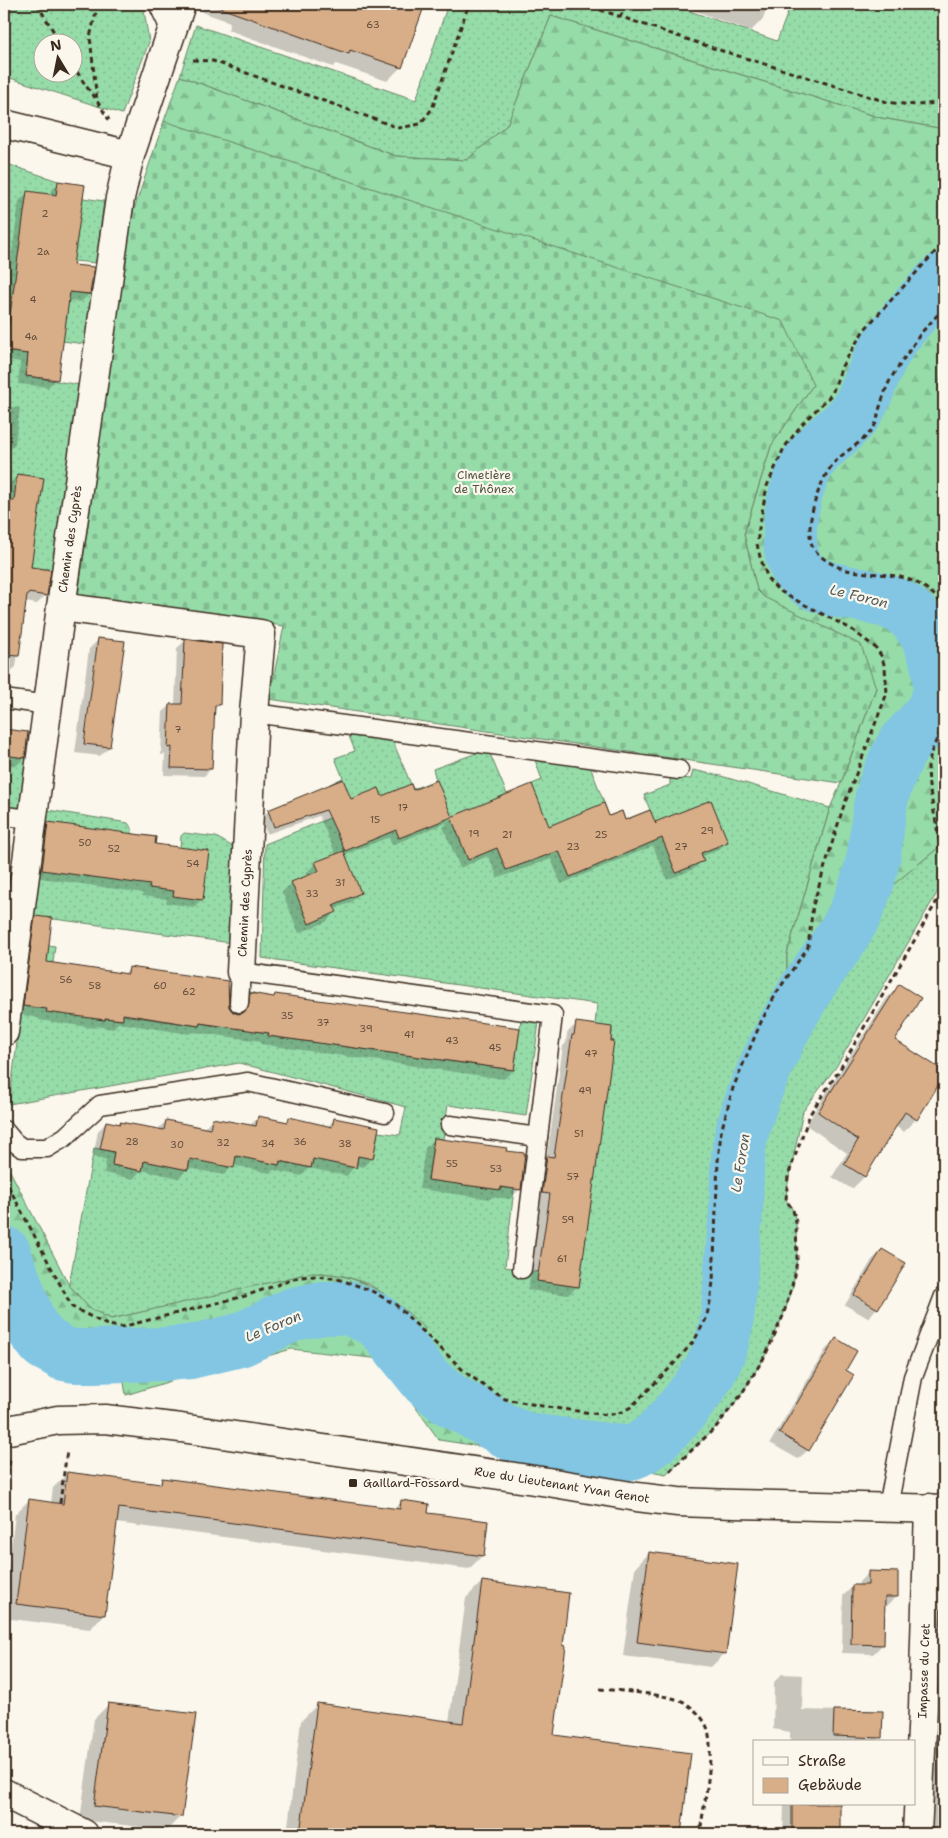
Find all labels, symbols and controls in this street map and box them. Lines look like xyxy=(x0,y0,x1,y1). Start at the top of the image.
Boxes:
house number: 63 xyxy=(366,18,380,31)
north arrow xyxy=(32,32,82,82)
text: N xyxy=(49,35,63,55)
house number: 2 xyxy=(42,207,49,220)
house number: 2a xyxy=(37,245,50,258)
house number: 4 xyxy=(30,293,37,306)
house number: 4a xyxy=(24,330,38,343)
park label: Cimetière de Thônex xyxy=(454,467,514,497)
street label: Chemin des Cyprès xyxy=(55,484,85,594)
water label: Le Foron xyxy=(828,580,890,612)
house number: 7 xyxy=(175,723,182,736)
house number: 17 xyxy=(398,801,408,814)
house number: 15 xyxy=(370,813,380,826)
house number: 29 xyxy=(700,824,714,837)
house number: 19 xyxy=(469,827,479,840)
house number: 21 xyxy=(502,828,512,841)
house number: 25 xyxy=(595,828,607,841)
house number: 50 xyxy=(78,836,92,849)
house number: 23 xyxy=(566,840,580,853)
house number: 27 xyxy=(674,840,688,853)
house number: 52 xyxy=(108,842,120,855)
street label: Chemin des Cyprès xyxy=(234,848,256,958)
house number: 54 xyxy=(187,857,199,870)
house number: 31 xyxy=(335,876,345,889)
house number: 33 xyxy=(305,887,319,900)
house number: 56 xyxy=(60,973,72,986)
house number: 58 xyxy=(89,979,101,992)
house number: 60 xyxy=(153,979,167,992)
house number: 62 xyxy=(182,985,196,998)
house number: 35 xyxy=(281,1009,293,1022)
house number: 37 xyxy=(316,1016,330,1029)
house number: 39 xyxy=(359,1022,373,1035)
house number: 41 xyxy=(404,1028,414,1041)
house number: 43 xyxy=(445,1034,459,1047)
house number: 45 xyxy=(489,1041,501,1054)
house number: 47 xyxy=(584,1047,598,1060)
house number: 49 xyxy=(578,1084,592,1097)
house number: 51 xyxy=(574,1127,584,1140)
water label: Le Foron xyxy=(726,1132,754,1194)
house number: 28 xyxy=(125,1135,139,1148)
house number: 36 xyxy=(293,1135,307,1148)
house number: 32 xyxy=(216,1136,230,1149)
house number: 34 xyxy=(261,1137,275,1150)
house number: 38 xyxy=(338,1137,352,1150)
house number: 30 xyxy=(170,1138,184,1151)
house number: 55 xyxy=(446,1157,458,1170)
house number: 53 xyxy=(490,1162,502,1175)
house number: 57 xyxy=(567,1170,579,1183)
house number: 59 xyxy=(562,1213,574,1226)
house number: 61 xyxy=(557,1252,567,1265)
water label: Le Foron xyxy=(242,1306,304,1346)
street label: Rue du Lieutenant Yvan Genot xyxy=(473,1463,651,1507)
place label: Gaillard-Fossard xyxy=(363,1475,460,1491)
marker: Gaillard-Fossard xyxy=(347,1477,359,1489)
street label: Impasse du Cret xyxy=(914,1623,934,1719)
legend xyxy=(753,1740,916,1806)
text: Straße xyxy=(798,1751,846,1771)
text: Gebäude xyxy=(798,1775,862,1795)

